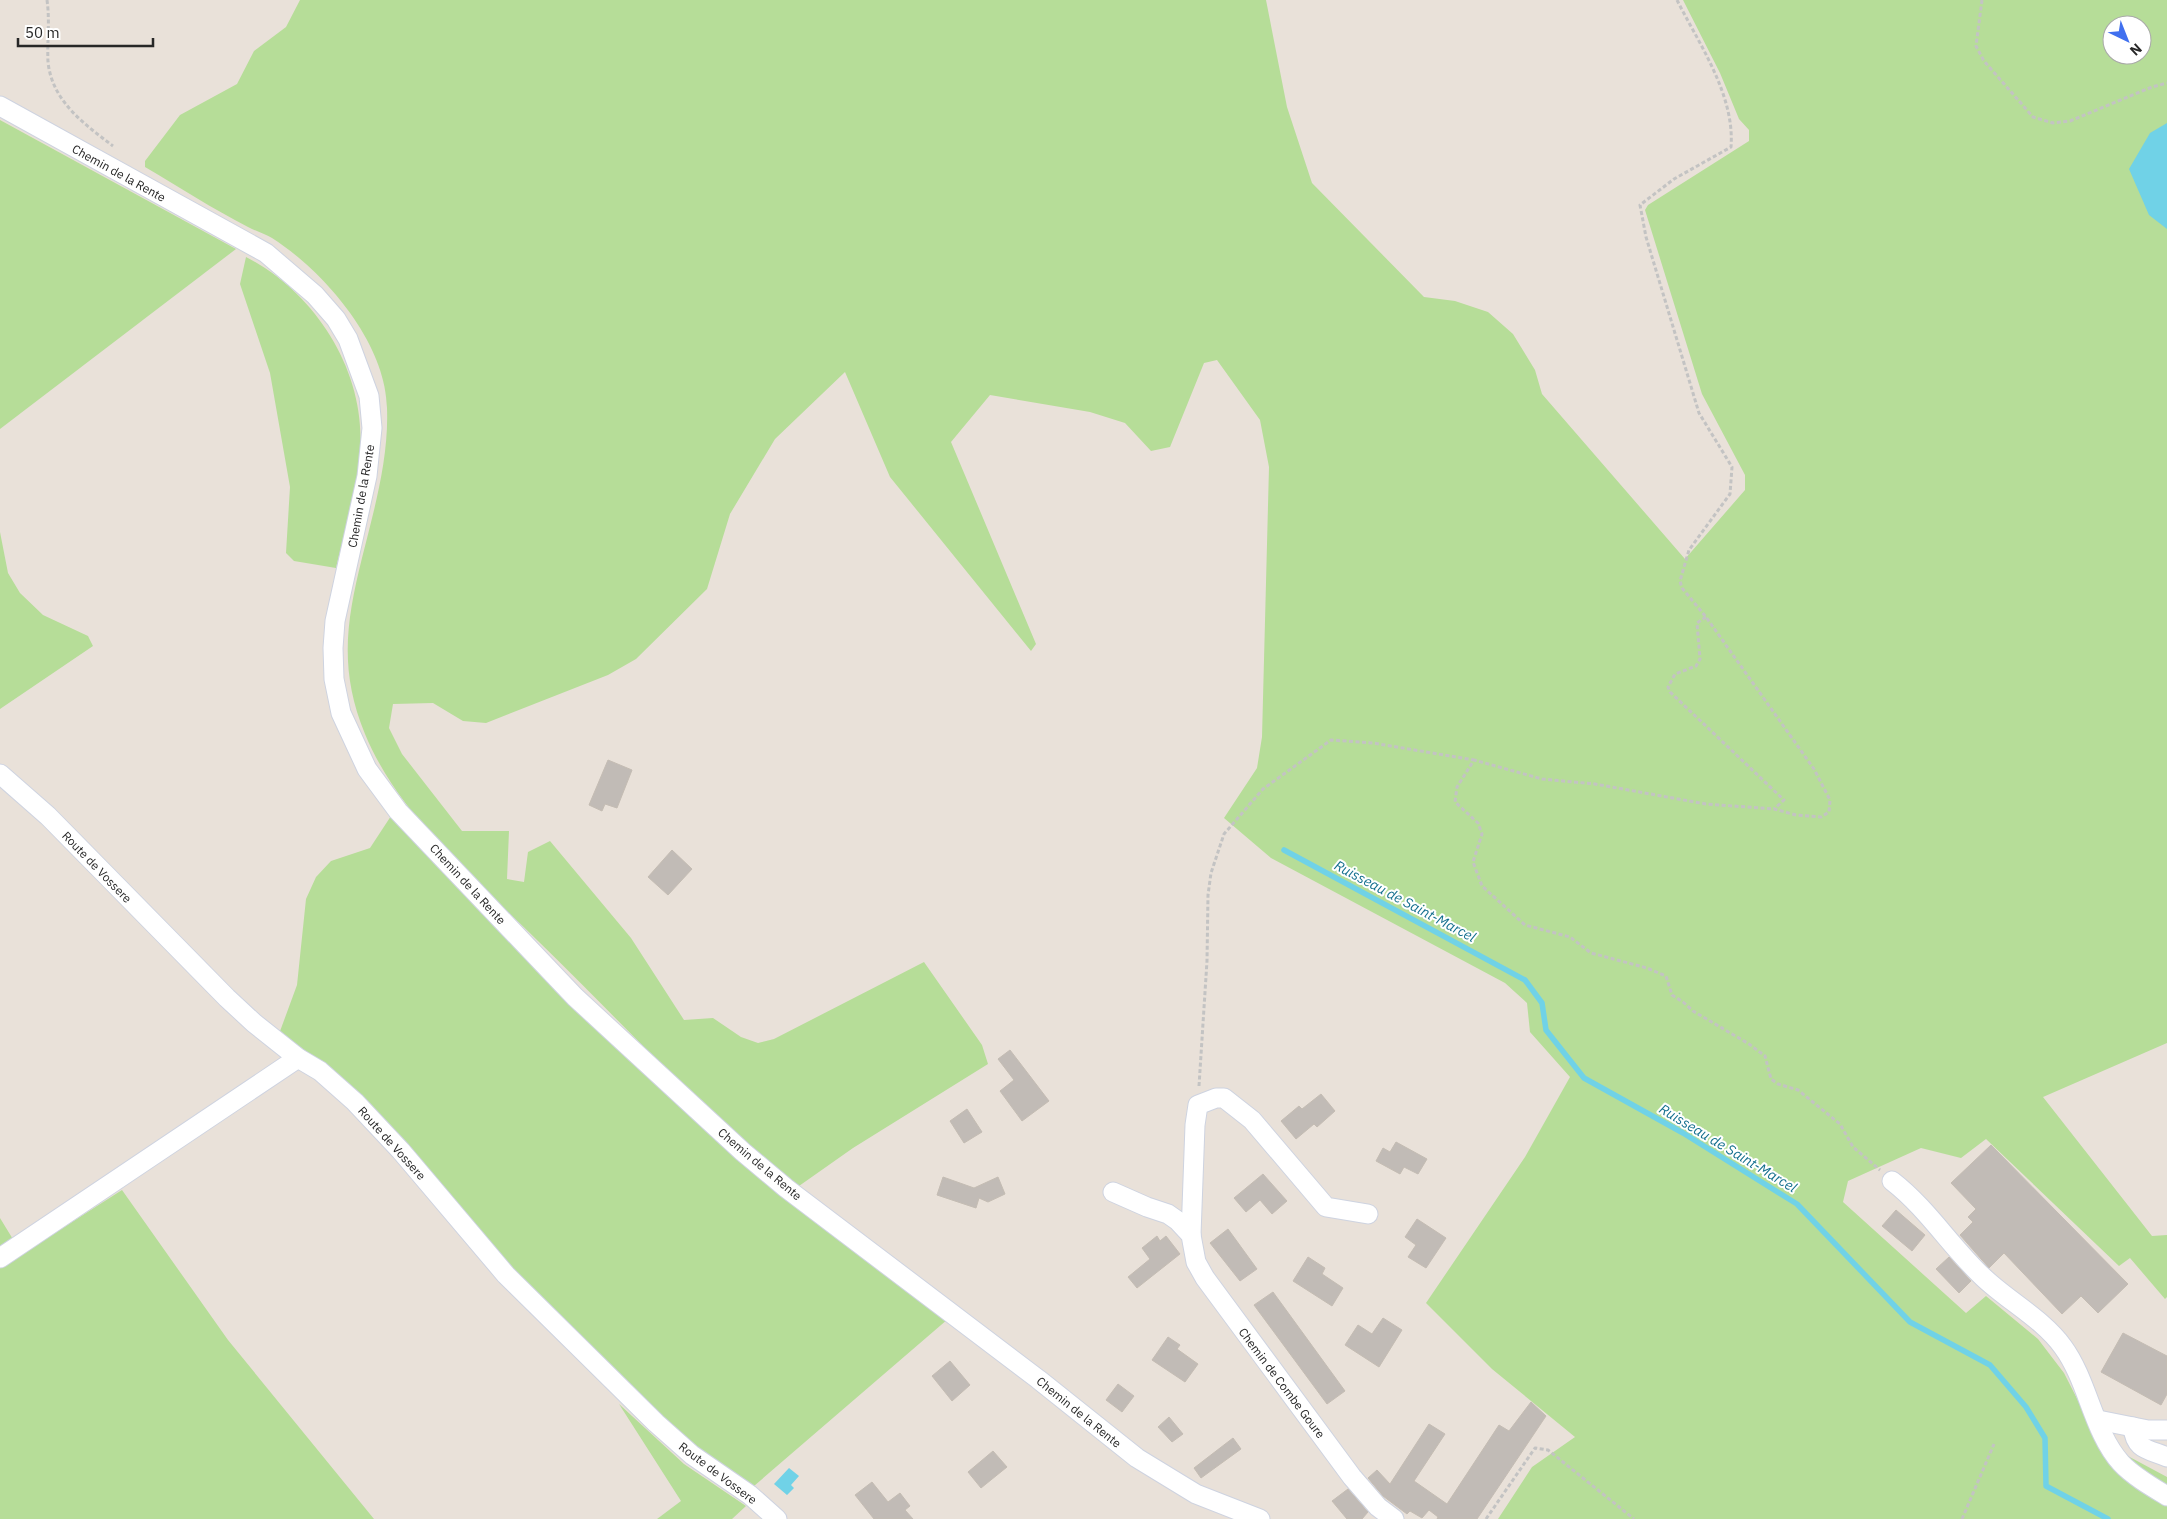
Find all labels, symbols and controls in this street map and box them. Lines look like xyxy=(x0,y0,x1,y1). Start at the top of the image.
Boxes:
scale bar xyxy=(18,15,152,47)
north arrow xyxy=(2102,15,2152,65)
text: 50 m xyxy=(25,23,60,42)
text: N xyxy=(2126,39,2146,60)
street label: Chemin de la Rente xyxy=(70,141,169,205)
street label: Chemin de la Rente xyxy=(345,443,378,549)
street label: Route de Vossere xyxy=(59,828,135,906)
street label: Chemin de la Rente xyxy=(427,841,509,928)
water label: Ruisseau de Saint-Marcel xyxy=(1331,856,1479,946)
water label: Ruisseau de Saint-Marcel xyxy=(1656,1100,1800,1196)
street label: Route de Vossere xyxy=(355,1103,429,1183)
street label: Chemin de la Rente xyxy=(715,1125,805,1204)
street label: Chemin de Combe Goure xyxy=(1236,1325,1329,1441)
street label: Chemin de la Rente xyxy=(1034,1373,1125,1451)
street label: Route de Vossere xyxy=(676,1439,760,1507)

